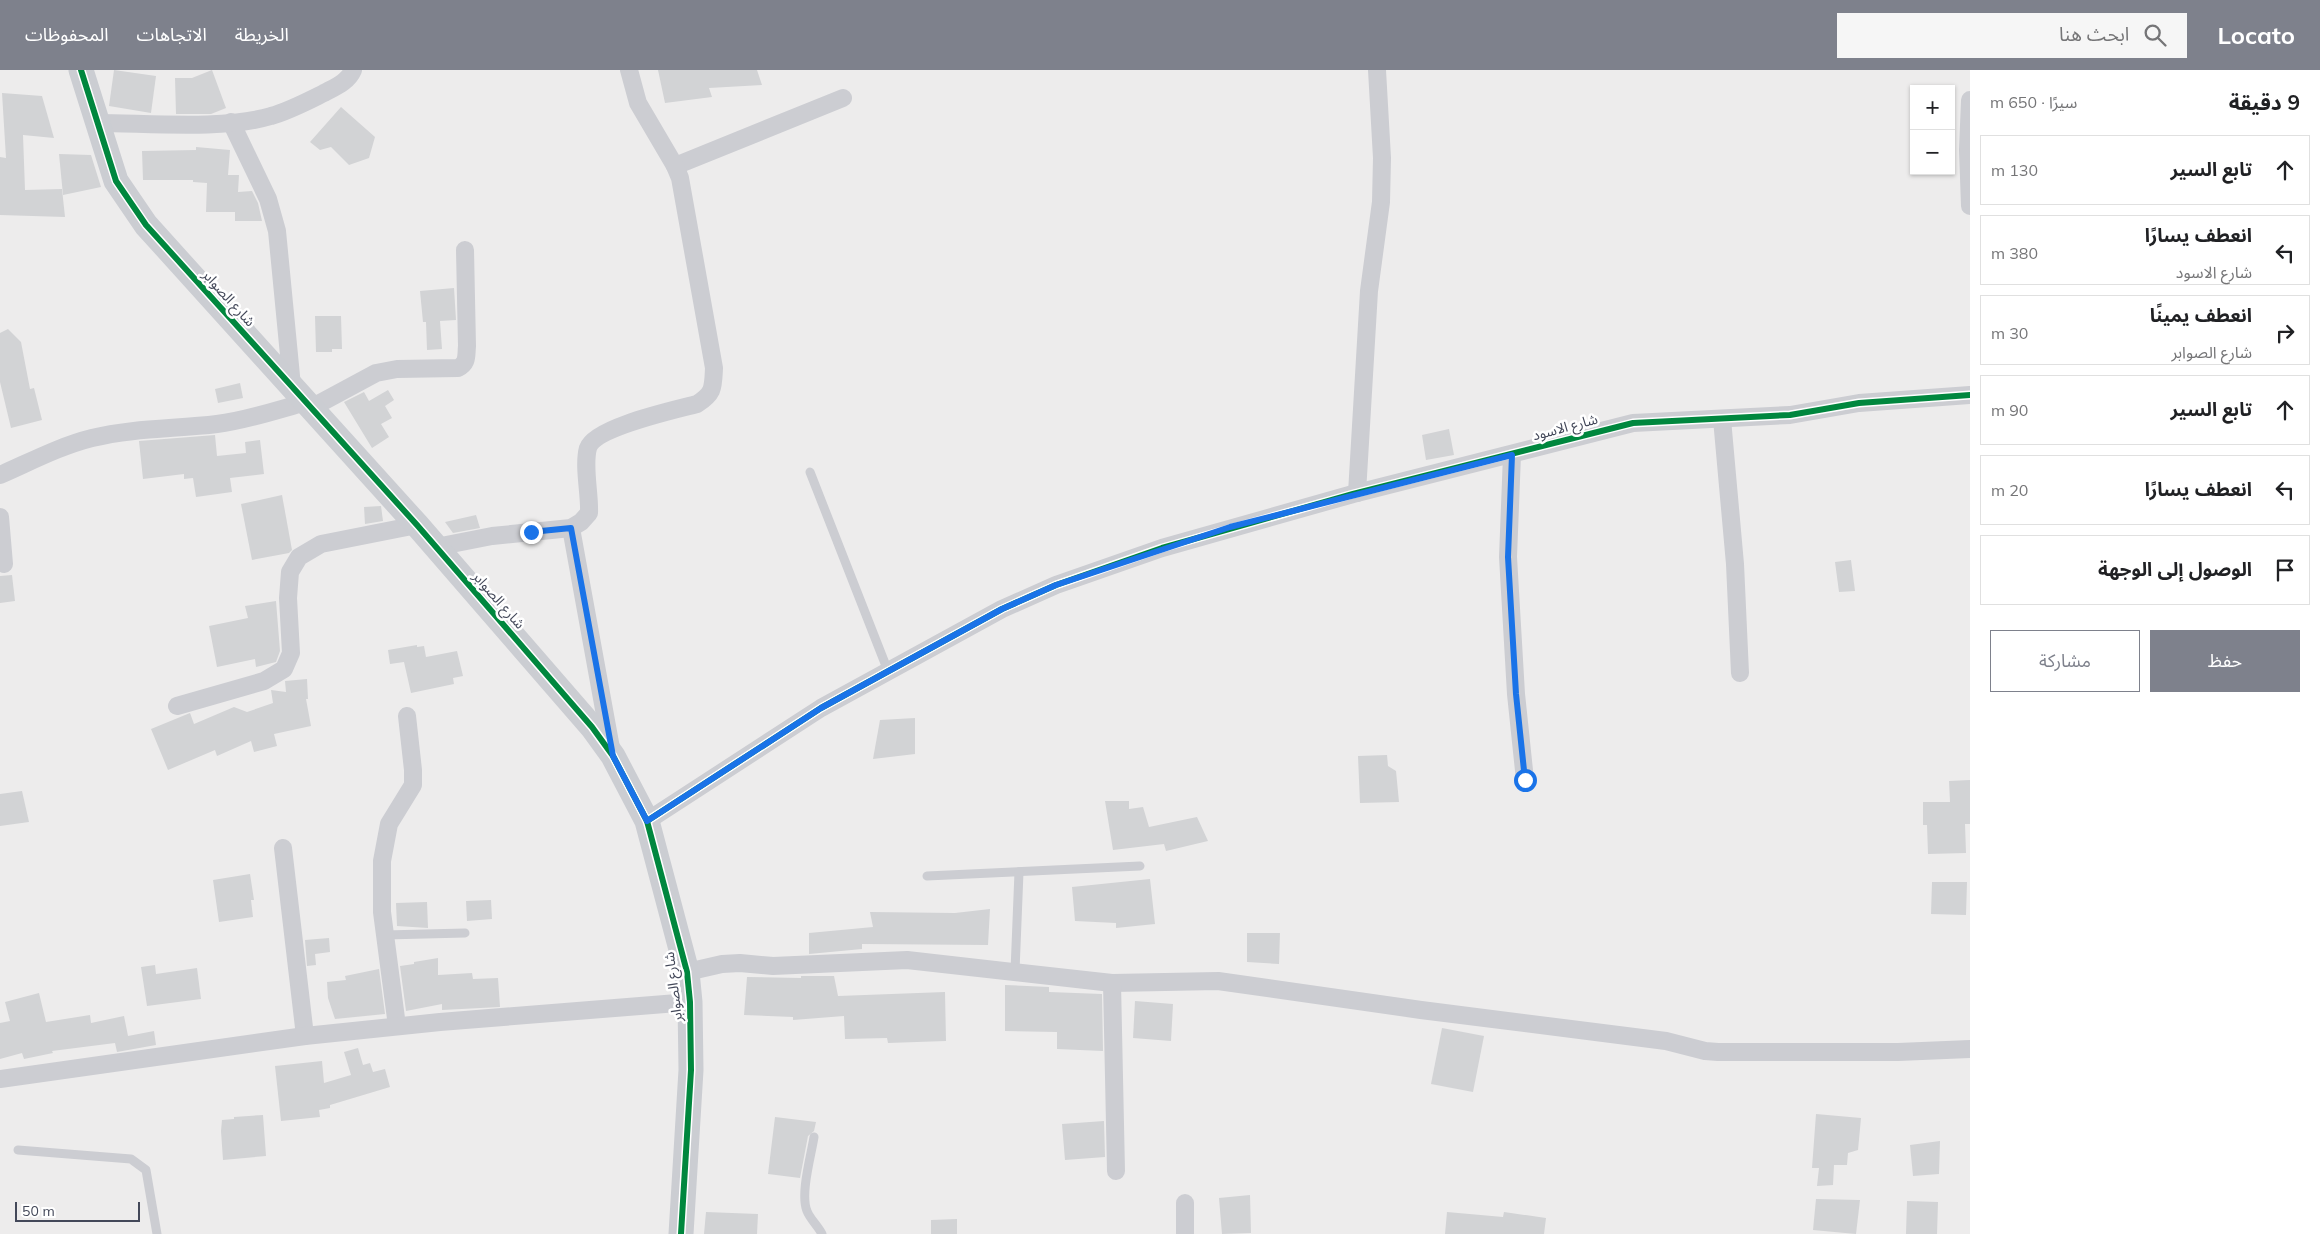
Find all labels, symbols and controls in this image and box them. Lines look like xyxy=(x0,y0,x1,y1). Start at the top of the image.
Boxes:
search box xyxy=(1837,13,2187,58)
text: Locato xyxy=(2217,20,2295,50)
icon: search xyxy=(2141,21,2169,49)
text: ابحث هنا xyxy=(2059,22,2129,46)
text: المحفوظات xyxy=(25,23,109,46)
text: الاتجاهات xyxy=(137,23,207,46)
text: الخريطة xyxy=(235,23,289,46)
map controls xyxy=(1910,85,1955,175)
button: + xyxy=(1910,85,1955,130)
text: 9 دقيقة xyxy=(2229,89,2300,115)
text: سيرًا · 650 m xyxy=(1990,92,2077,112)
button: − xyxy=(1910,130,1955,175)
icon: ahead xyxy=(2271,156,2299,184)
text: تابع السير xyxy=(2171,157,2252,181)
text: 130 m xyxy=(1991,160,2038,180)
text: انعطف يسارًا xyxy=(2145,223,2252,247)
icon: left xyxy=(2271,239,2299,267)
text: 380 m xyxy=(1991,243,2038,263)
text: شارع الاسود xyxy=(2176,262,2252,282)
street label: شارع الصوابر xyxy=(197,265,259,332)
text: انعطف يمينًا xyxy=(2150,303,2252,327)
icon: right xyxy=(2271,319,2299,347)
text: 30 m xyxy=(1991,323,2028,343)
text: شارع الصوابر xyxy=(2171,342,2252,362)
icon: ahead xyxy=(2271,396,2299,424)
text: تابع السير xyxy=(2171,397,2252,421)
text: 90 m xyxy=(1991,400,2028,420)
street label: شارع الاسود xyxy=(1530,410,1600,446)
icon: left xyxy=(2271,476,2299,504)
text: انعطف يسارًا xyxy=(2145,477,2252,501)
text: 20 m xyxy=(1991,480,2028,500)
route end xyxy=(520,521,543,544)
icon: arrive xyxy=(2271,556,2299,584)
text: الوصول إلى الوجهة xyxy=(2098,557,2252,581)
street label: شارع الصوابر xyxy=(467,567,529,634)
button: مشاركة xyxy=(1990,630,2140,692)
button: حفظ xyxy=(2150,630,2300,692)
route start xyxy=(1514,769,1537,792)
street label: شارع الصوابر xyxy=(660,951,688,1024)
scale bar xyxy=(15,1199,140,1222)
text: 50 m xyxy=(22,1202,55,1220)

